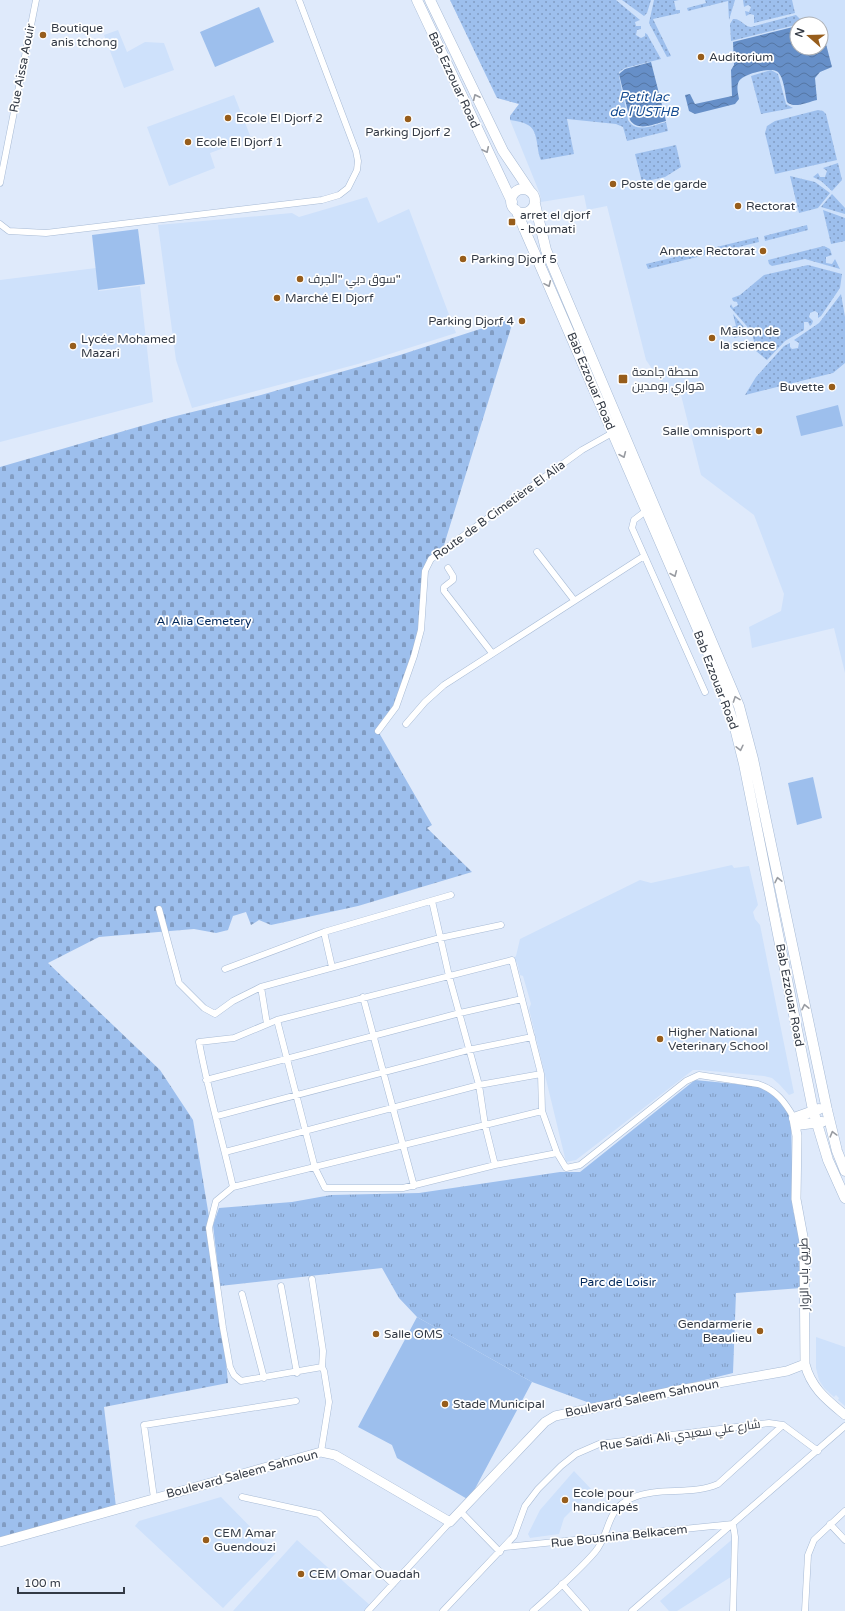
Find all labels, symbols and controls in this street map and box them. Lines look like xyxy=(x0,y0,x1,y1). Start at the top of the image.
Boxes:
north arrow xyxy=(789,16,829,56)
place label: Boutique anis tchong xyxy=(51,21,117,49)
street label: Rue Aissa Aouir xyxy=(7,22,38,114)
text: N xyxy=(792,26,808,39)
marker: Boutique anis tchong xyxy=(38,30,48,40)
street label: Bab Ezzouar Road xyxy=(426,30,482,130)
place label: Auditorium xyxy=(709,50,773,64)
marker: Auditorium xyxy=(696,52,706,62)
water label: Petit lac de l'USTHB xyxy=(609,89,680,120)
one-way arrow xyxy=(473,93,481,101)
place label: Ecole El Djorf 2 xyxy=(236,111,323,125)
marker: Ecole El Djorf 2 xyxy=(223,113,233,123)
marker: Parking Djorf 2 xyxy=(403,114,413,124)
place label: Parking Djorf 2 xyxy=(365,125,451,139)
place label: Ecole El Djorf 1 xyxy=(196,135,283,149)
marker: Ecole El Djorf 1 xyxy=(183,137,193,147)
one-way arrow xyxy=(482,146,490,153)
place label: Poste de garde xyxy=(621,177,707,191)
marker: Poste de garde xyxy=(608,179,618,189)
place label: Rectorat xyxy=(746,199,796,213)
marker: Rectorat xyxy=(733,201,743,211)
place label: arret el djorf - boumati xyxy=(520,208,591,236)
marker: arret el djorf - boumati xyxy=(507,217,517,227)
place label: Annexe Rectorat xyxy=(659,244,755,258)
marker: Annexe Rectorat xyxy=(758,246,768,256)
place label: Parking Djorf 5 xyxy=(471,252,557,266)
marker: Parking Djorf 5 xyxy=(458,254,468,264)
place label: سوق دبي "الجرف" xyxy=(308,272,401,289)
marker: سوق دبي "الجرف" xyxy=(295,274,305,284)
one-way arrow xyxy=(543,280,551,288)
place label: Marché El Djorf xyxy=(285,291,374,305)
marker: Marché El Djorf xyxy=(272,293,282,303)
place label: Parking Djorf 4 xyxy=(428,314,514,328)
marker: Parking Djorf 4 xyxy=(517,316,527,326)
place label: Maison de la science xyxy=(720,324,779,352)
street label: Bab Ezzouar Road xyxy=(564,330,618,432)
place label: Lycée Mohamed Mazari xyxy=(81,332,175,360)
marker: Maison de la science xyxy=(707,333,717,343)
marker: Lycée Mohamed Mazari xyxy=(68,341,78,351)
place label: محطة جامعة هواري بومدين xyxy=(632,365,705,396)
marker: محطة جامعة هواري بومدين xyxy=(617,373,629,385)
place label: Buvette xyxy=(780,380,824,394)
marker: Buvette xyxy=(827,382,837,392)
place label: Salle omnisport xyxy=(663,424,751,438)
marker: Salle omnisport xyxy=(754,426,764,436)
one-way arrow xyxy=(618,451,626,458)
street label: Route de B Cimetière El Alia xyxy=(430,457,568,563)
one-way arrow xyxy=(669,570,677,577)
park label: Al Alia Cemetery xyxy=(157,614,252,628)
street label: Bab Ezzouar Road xyxy=(691,629,741,731)
one-way arrow xyxy=(732,696,741,703)
one-way arrow xyxy=(735,744,744,751)
one-way arrow xyxy=(775,877,783,883)
street label: Bab Ezzouar Road xyxy=(773,942,807,1048)
one-way arrow xyxy=(801,1004,809,1010)
place label: Higher National Veterinary School xyxy=(668,1025,768,1053)
marker: Higher National Veterinary School xyxy=(655,1034,665,1044)
one-way arrow xyxy=(829,1131,837,1137)
street label: طريق باب الزوار xyxy=(796,1237,812,1312)
park label: Parc de Loisir xyxy=(580,1275,657,1289)
place label: Gendarmerie Beaulieu xyxy=(678,1317,752,1345)
marker: Gendarmerie Beaulieu xyxy=(755,1326,765,1336)
place label: Salle OMS xyxy=(384,1327,443,1341)
marker: Salle OMS xyxy=(371,1329,381,1339)
street label: Boulevard Saleem Sahnoun xyxy=(564,1376,720,1420)
place label: Stade Municipal xyxy=(453,1397,545,1411)
marker: Stade Municipal xyxy=(440,1399,450,1409)
street label: Rue Saïdi Ali شارع علي سعيدي xyxy=(599,1417,762,1456)
street label: Boulevard Saleem Sahnoun xyxy=(165,1447,319,1501)
place label: Ecole pour handicapés xyxy=(573,1486,638,1514)
marker: Ecole pour handicapés xyxy=(560,1495,570,1505)
street label: Rue Bousnina Belkacem xyxy=(550,1522,688,1550)
place label: CEM Amar Guendouzi xyxy=(214,1526,276,1554)
marker: CEM Amar Guendouzi xyxy=(201,1535,211,1545)
place label: CEM Omar Ouadah xyxy=(309,1567,420,1581)
scale bar xyxy=(18,1569,124,1595)
marker: CEM Omar Ouadah xyxy=(296,1569,306,1579)
text: 100 m xyxy=(24,1576,61,1590)

